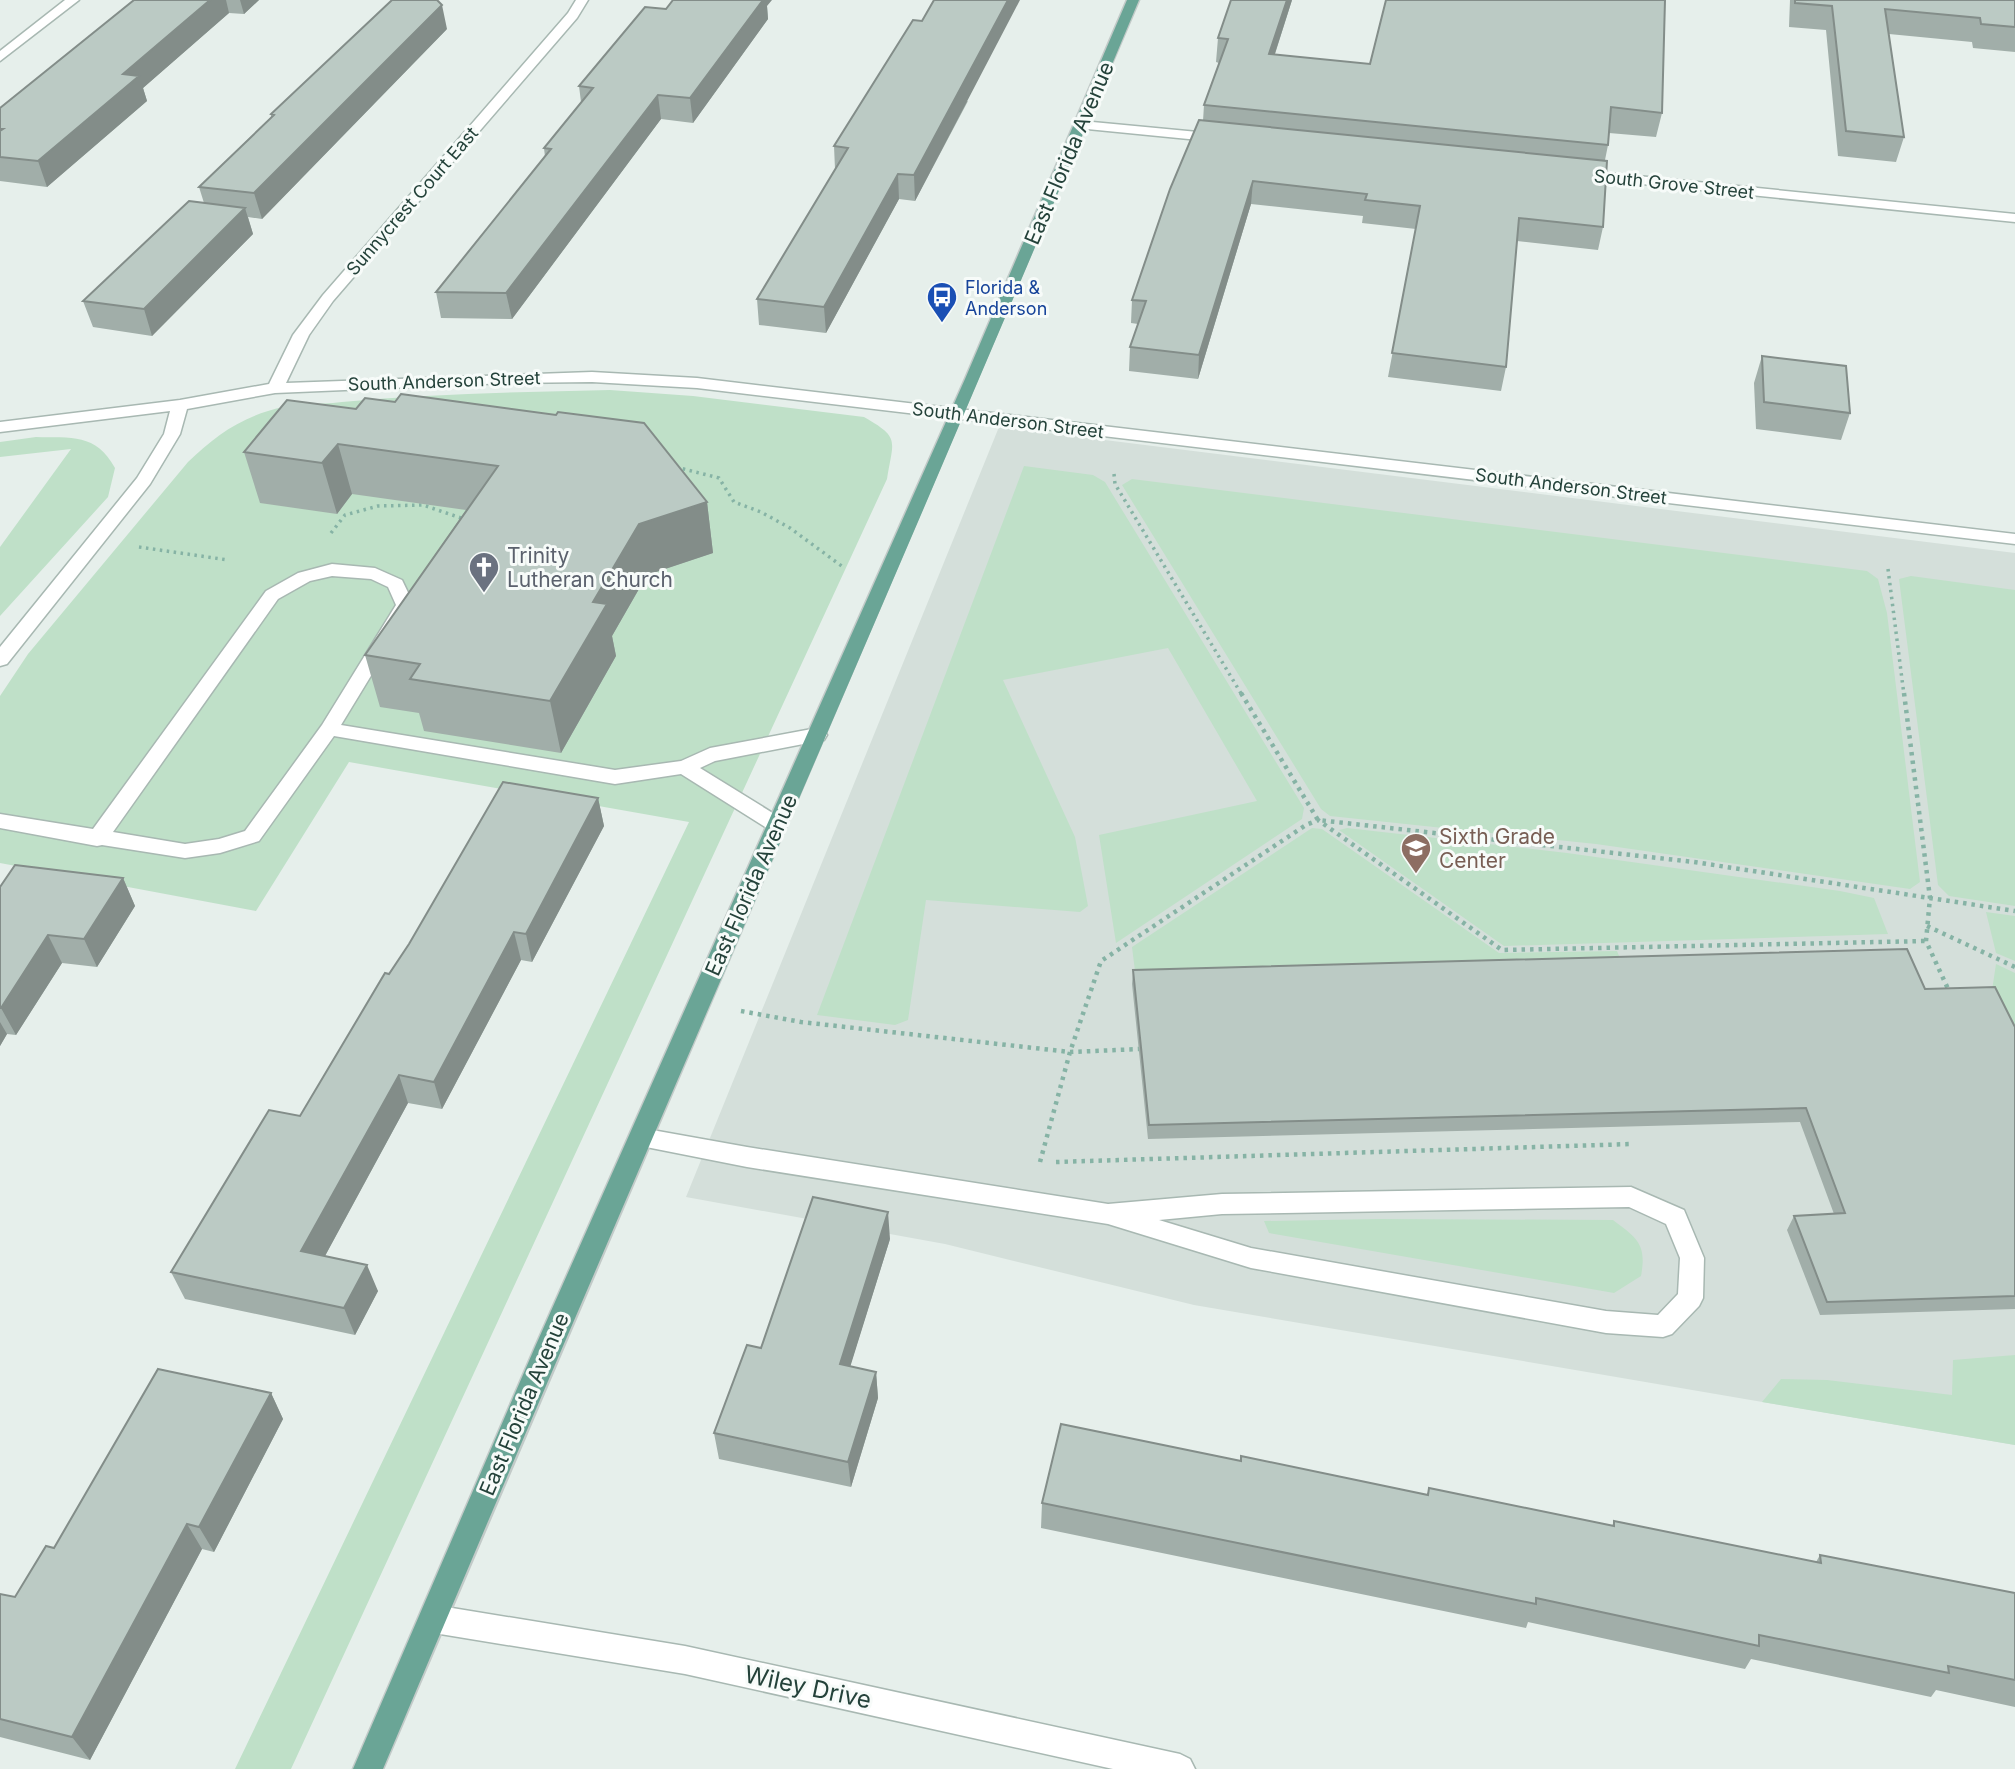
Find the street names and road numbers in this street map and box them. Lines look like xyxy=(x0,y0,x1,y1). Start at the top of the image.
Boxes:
street label: East Florida Avenue xyxy=(1019,58,1119,248)
street label: Sunnycrest Court East xyxy=(342,122,482,279)
street label: South Grove Street xyxy=(1593,165,1755,203)
street label: South Anderson Street xyxy=(347,367,541,395)
street label: South Anderson Street xyxy=(911,398,1105,442)
street label: South Anderson Street xyxy=(1474,464,1668,508)
street label: East Florida Avenue xyxy=(700,790,802,980)
street label: East Florida Avenue xyxy=(474,1309,574,1499)
street label: Wiley Drive xyxy=(742,1659,874,1715)

